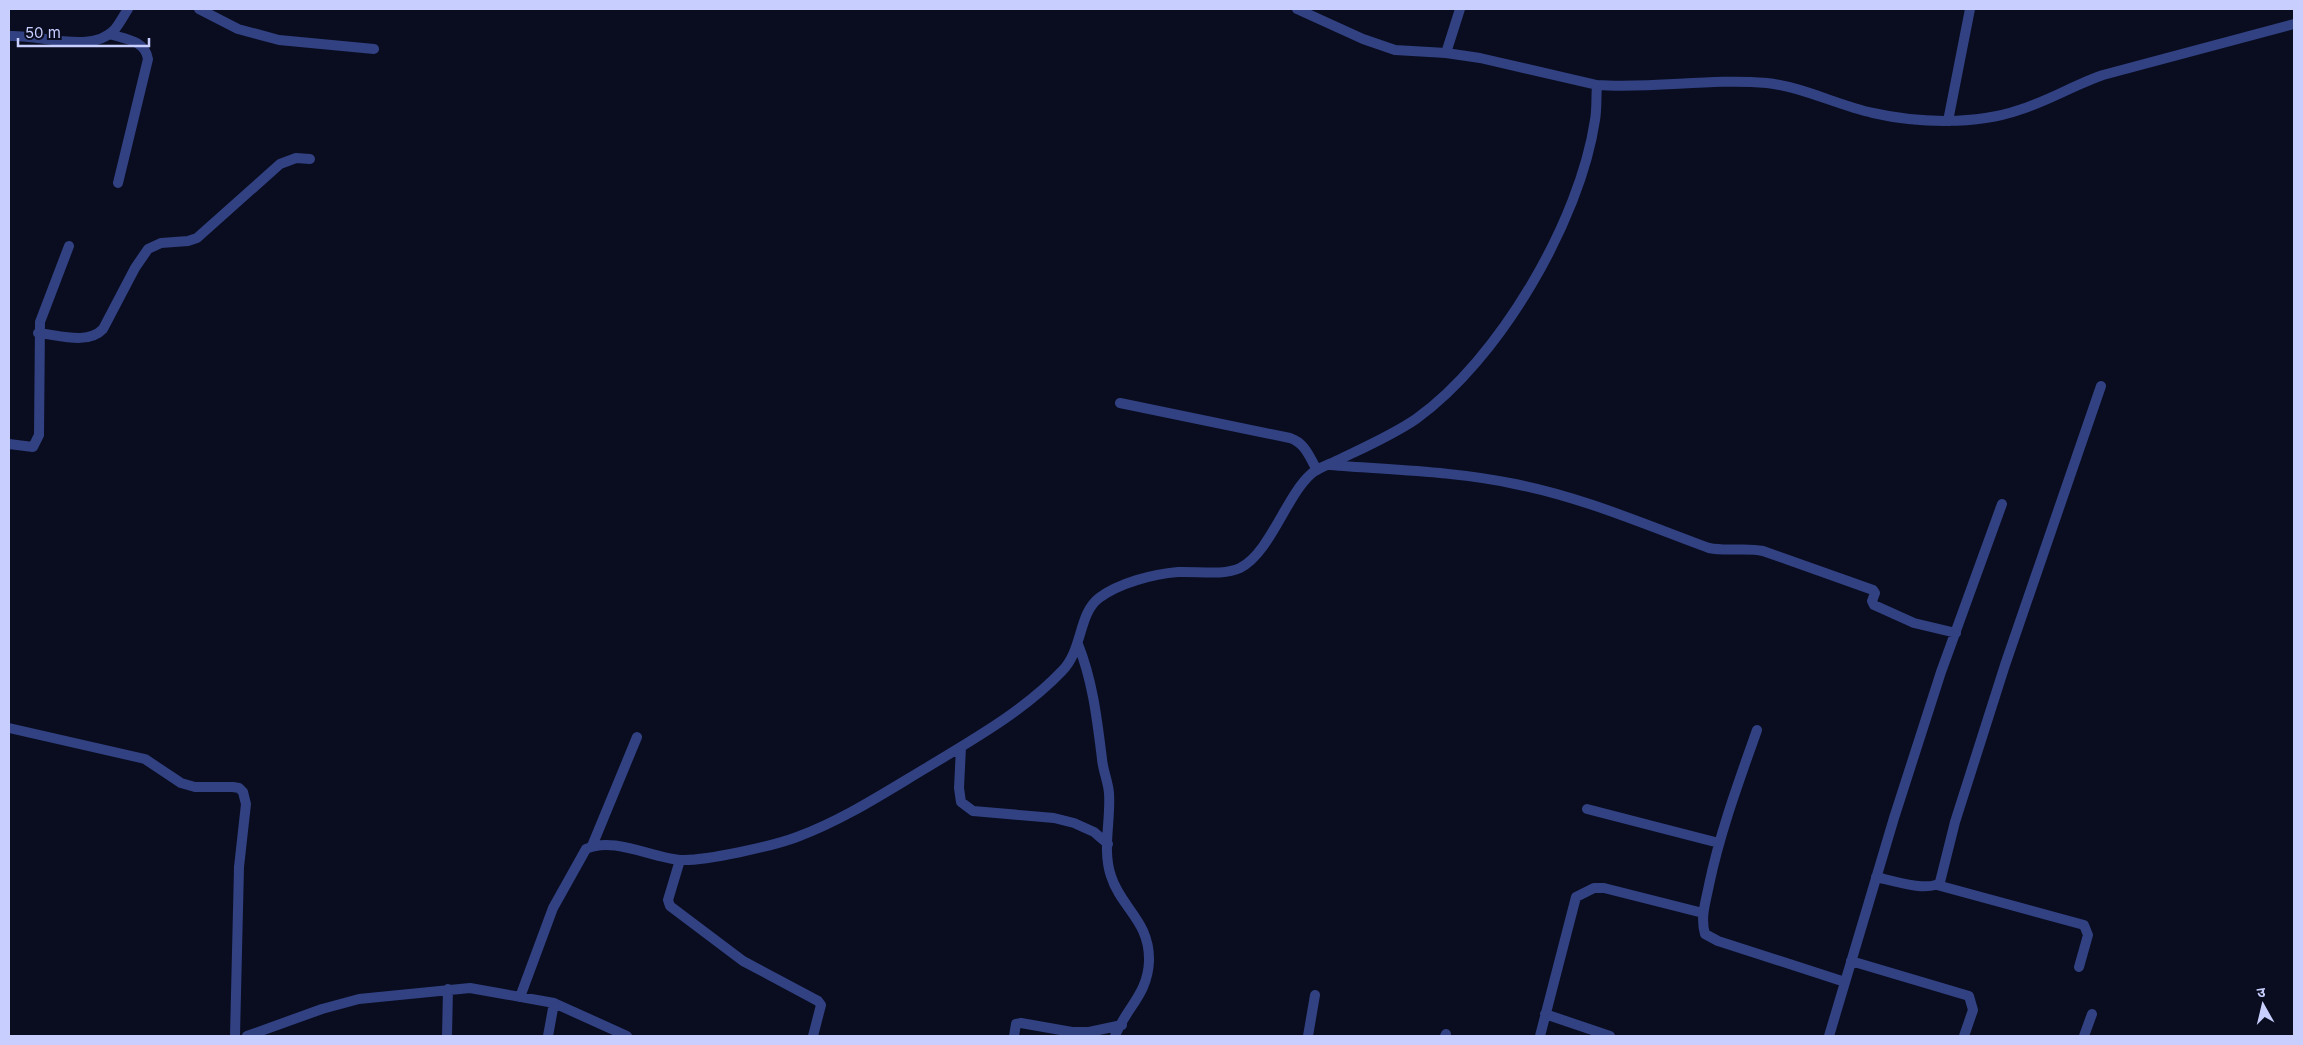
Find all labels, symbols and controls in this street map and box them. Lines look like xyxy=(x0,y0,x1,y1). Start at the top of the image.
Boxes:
scale bar xyxy=(18,15,149,47)
text: 50 m xyxy=(25,23,61,42)
north arrow xyxy=(2238,980,2288,1030)
text: उ xyxy=(2256,983,2267,1001)

